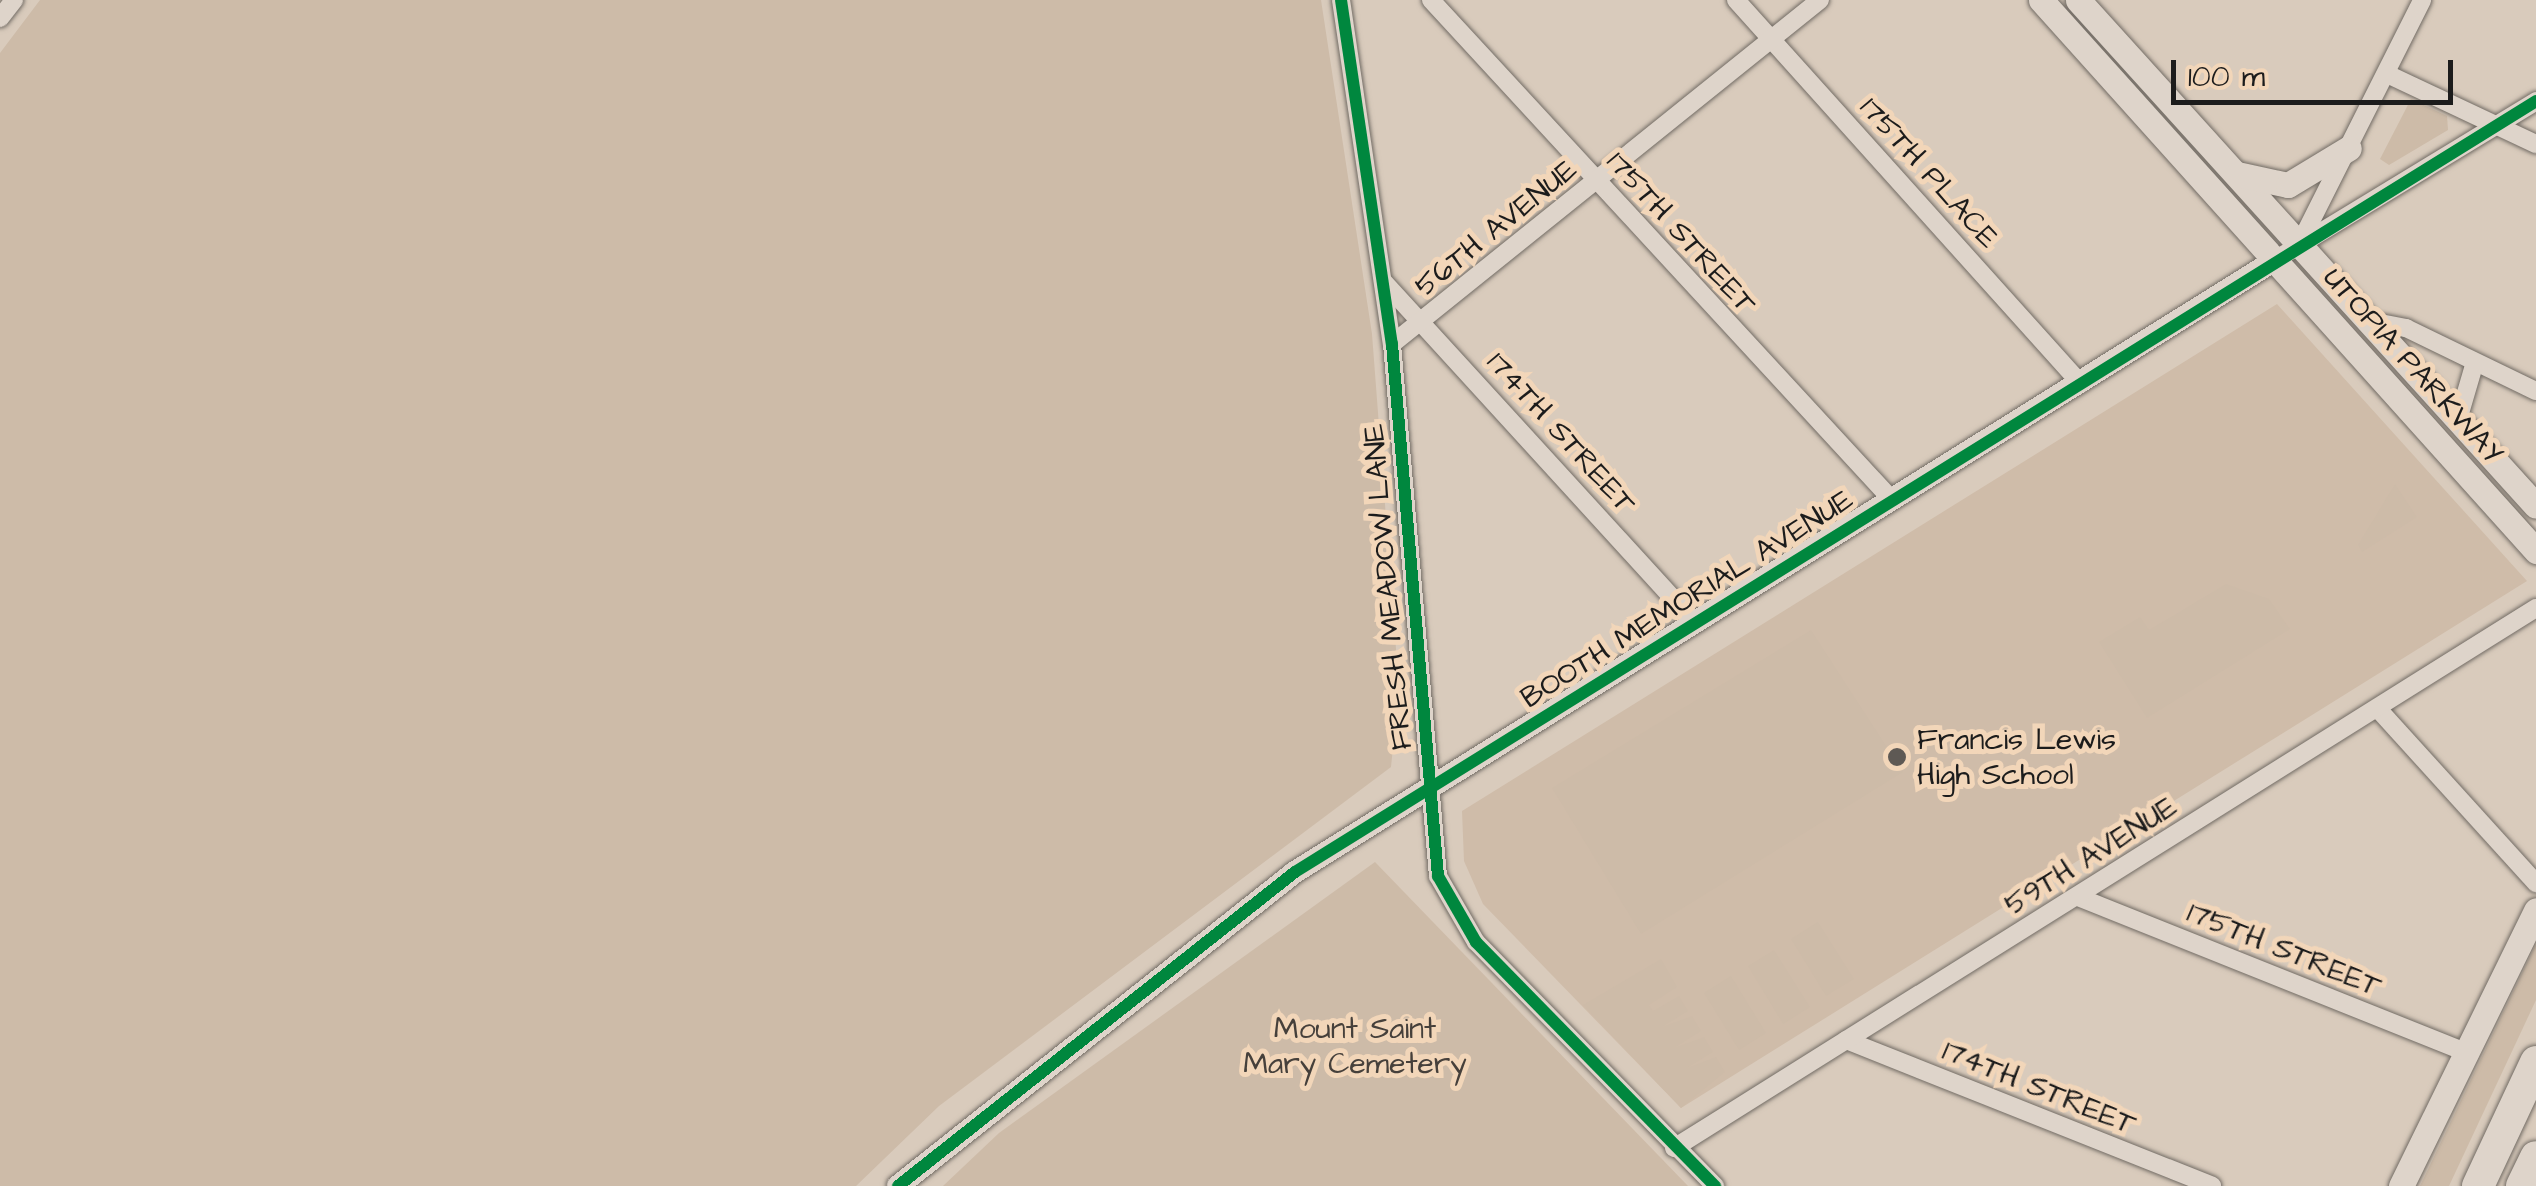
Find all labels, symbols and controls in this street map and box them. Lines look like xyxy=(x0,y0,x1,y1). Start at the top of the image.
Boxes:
scale bar xyxy=(2176,40,2458,102)
text: 100 m xyxy=(2188,56,2265,98)
street label: 175TH PLACE xyxy=(1852,90,2006,256)
street label: 175TH STREET xyxy=(1599,144,1763,322)
street label: 56TH AVENUE xyxy=(1408,152,1584,304)
street label: UTOPIA PARKWAY xyxy=(2315,260,2511,472)
street label: 174TH STREET xyxy=(1479,345,1643,521)
street label: FRESH MEADOW LANE xyxy=(1356,422,1420,752)
street label: BOOTH MEMORIAL AVENUE xyxy=(1514,482,1860,716)
place label: Francis Lewis High School xyxy=(1917,722,2116,792)
marker: Francis Lewis High School xyxy=(1886,746,1908,768)
street label: 59TH AVENUE xyxy=(1998,789,2184,923)
street label: 175TH STREET xyxy=(2182,895,2386,1005)
park label: Mount Saint Mary Cemetery xyxy=(1243,1011,1467,1082)
street label: 174TH STREET xyxy=(1937,1033,2141,1143)

